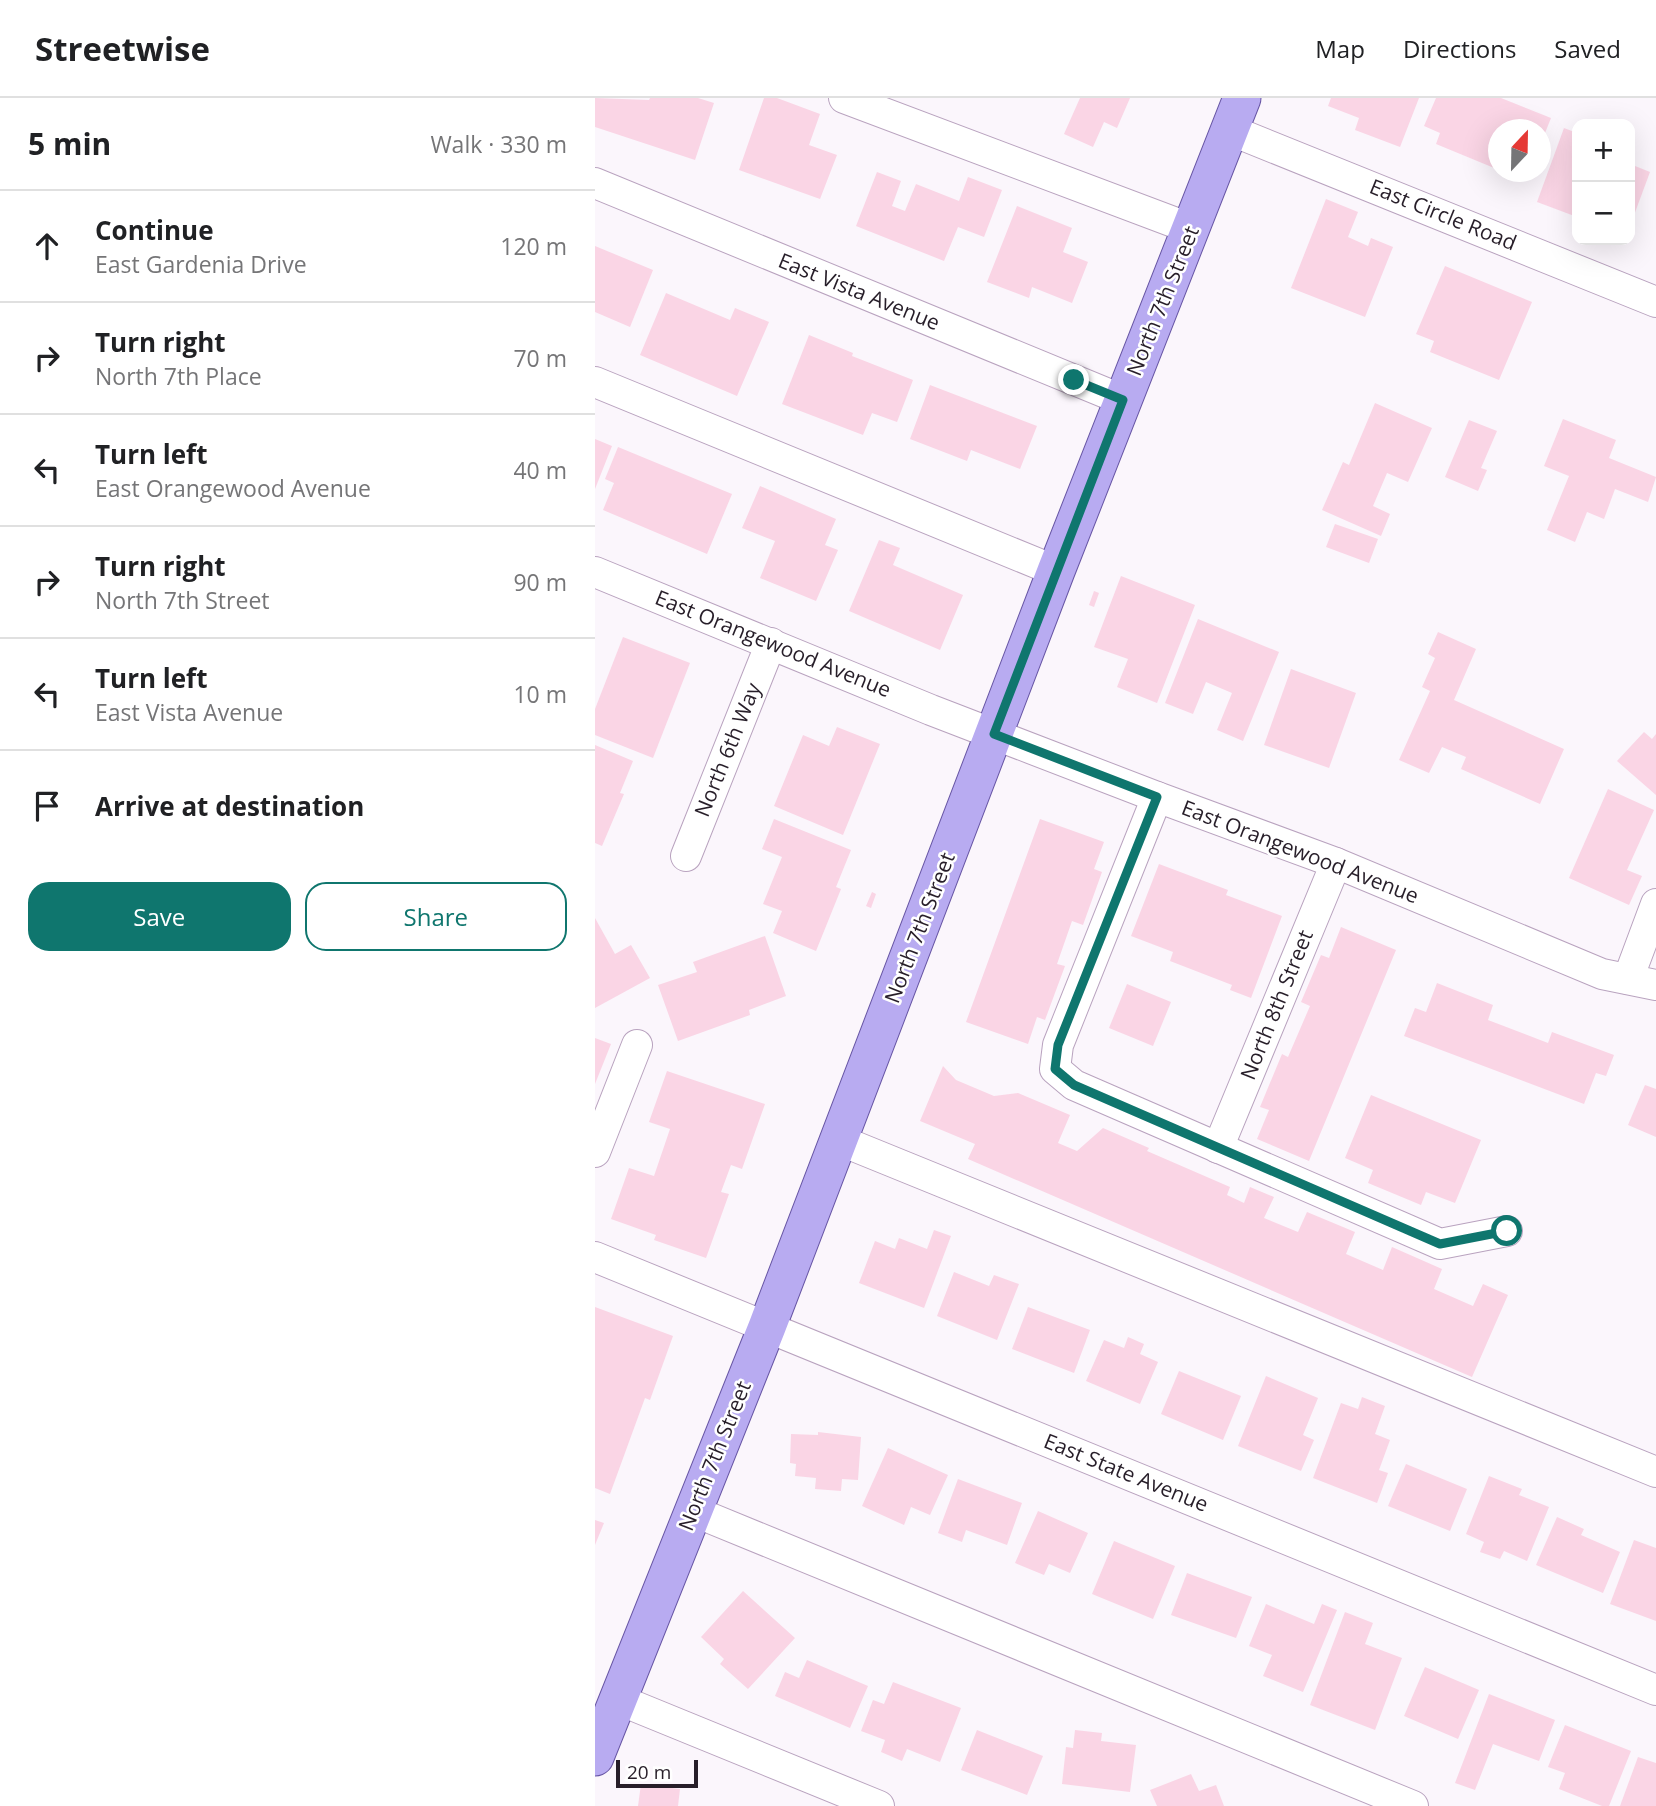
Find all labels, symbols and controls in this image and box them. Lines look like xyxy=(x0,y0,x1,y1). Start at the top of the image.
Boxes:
text: Streetwise xyxy=(35,26,210,71)
text: Map xyxy=(1315,32,1365,65)
text: Directions xyxy=(1403,32,1516,65)
text: Saved xyxy=(1554,32,1621,65)
north arrow xyxy=(1488,119,1551,182)
map controls xyxy=(1572,119,1635,245)
button: + xyxy=(1572,119,1635,182)
text: 5 min xyxy=(28,123,111,164)
text: Walk · 330 m xyxy=(430,128,567,160)
street label: East Circle Road xyxy=(1366,172,1521,256)
button: − xyxy=(1572,182,1635,245)
text: Continue xyxy=(95,212,214,248)
street label: North 7th Street xyxy=(1119,222,1205,380)
icon: ahead xyxy=(28,227,66,265)
text: 120 m xyxy=(500,230,567,262)
street label: East Vista Avenue xyxy=(774,246,944,336)
text: East Gardenia Drive xyxy=(95,248,307,280)
text: Turn right xyxy=(95,324,226,360)
icon: right xyxy=(28,339,66,377)
text: 70 m xyxy=(513,342,567,374)
text: North 7th Place xyxy=(95,360,262,392)
route end xyxy=(1058,364,1089,395)
text: Turn left xyxy=(95,436,207,472)
icon: left xyxy=(28,451,66,489)
text: 40 m xyxy=(513,454,567,486)
text: East Orangewood Avenue xyxy=(95,472,371,504)
text: Turn right xyxy=(95,548,226,584)
icon: right xyxy=(28,563,66,601)
text: 90 m xyxy=(513,566,567,598)
street label: East Orangewood Avenue xyxy=(651,583,895,703)
text: North 7th Street xyxy=(95,584,270,616)
text: Turn left xyxy=(95,660,207,696)
icon: left xyxy=(28,675,66,713)
text: 10 m xyxy=(513,678,567,710)
street label: North 6th Way xyxy=(687,678,767,821)
text: East Vista Avenue xyxy=(95,696,283,728)
icon: arrive xyxy=(28,787,66,825)
text: Arrive at destination xyxy=(95,788,364,824)
street label: East Orangewood Avenue xyxy=(1178,793,1423,909)
street label: North 7th Street xyxy=(877,848,961,1007)
button: Save xyxy=(28,882,291,951)
button: Share xyxy=(305,882,567,951)
street label: North 8th Street xyxy=(1233,926,1319,1084)
route start xyxy=(1491,1215,1522,1246)
street label: North 7th Street xyxy=(671,1377,757,1535)
street label: East State Avenue xyxy=(1040,1426,1213,1518)
scale bar xyxy=(616,1757,698,1789)
text: 20 m xyxy=(627,1759,671,1785)

